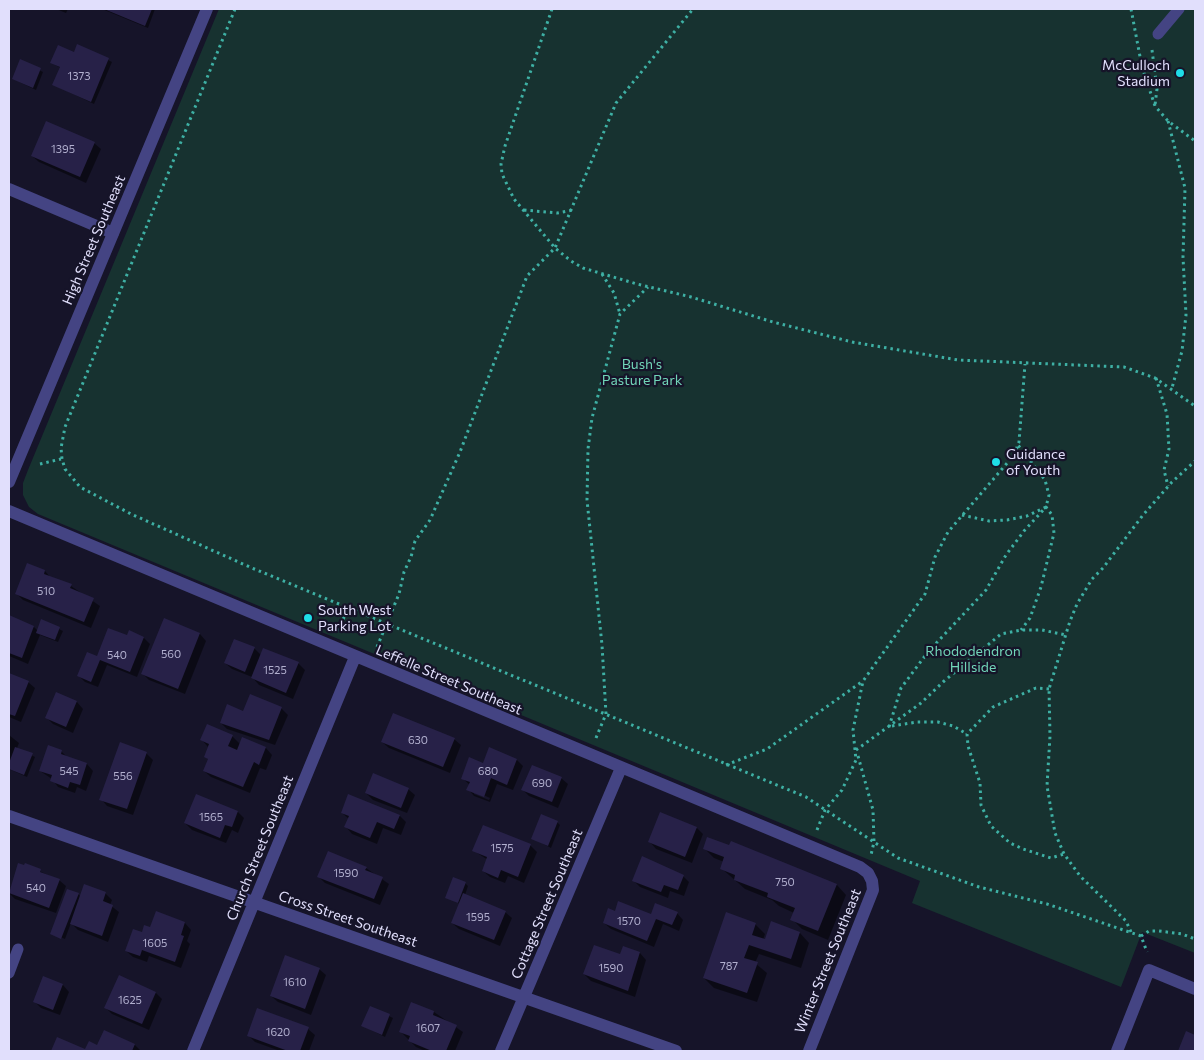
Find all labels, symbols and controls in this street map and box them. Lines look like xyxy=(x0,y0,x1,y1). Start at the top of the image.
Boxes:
place label: McCulloch Stadium xyxy=(1102,57,1170,90)
marker: McCulloch Stadium xyxy=(1174,67,1186,79)
house number: 1373 xyxy=(67,69,91,83)
house number: 1395 xyxy=(51,142,75,156)
street label: High Street Southeast xyxy=(59,172,129,308)
park label: Bush's Pasture Park xyxy=(602,356,682,388)
place label: Guidance of Youth xyxy=(1006,446,1065,478)
marker: Guidance of Youth xyxy=(990,456,1002,468)
house number: 510 xyxy=(37,584,55,598)
place label: South West Parking Lot xyxy=(318,602,392,634)
marker: South West Parking Lot xyxy=(302,612,314,624)
street label: Leffelle Street Southeast xyxy=(373,642,525,718)
park label: Rhododendron Hillside xyxy=(925,643,1021,676)
house number: 560 xyxy=(161,647,181,661)
house number: 540 xyxy=(107,648,127,662)
house number: 1525 xyxy=(263,663,287,677)
house number: 630 xyxy=(408,733,428,747)
house number: 545 xyxy=(59,764,79,778)
house number: 680 xyxy=(478,764,498,778)
house number: 556 xyxy=(113,769,133,783)
street label: Church Street Southeast xyxy=(223,773,297,923)
house number: 690 xyxy=(532,776,552,790)
house number: 1565 xyxy=(199,810,223,824)
street label: Cottage Street Southeast xyxy=(508,826,586,982)
house number: 1575 xyxy=(490,841,514,855)
house number: 1590 xyxy=(334,866,358,880)
house number: 750 xyxy=(775,875,795,889)
house number: 540 xyxy=(26,881,46,895)
street label: Winter Street Southeast xyxy=(791,886,865,1036)
street label: Cross Street Southeast xyxy=(276,887,420,951)
house number: 1595 xyxy=(466,910,490,924)
house number: 1570 xyxy=(617,914,641,928)
house number: 1605 xyxy=(143,936,167,950)
house number: 787 xyxy=(720,959,738,973)
house number: 1590 xyxy=(599,961,623,975)
house number: 1610 xyxy=(283,975,307,989)
house number: 1625 xyxy=(118,993,142,1007)
house number: 1607 xyxy=(416,1021,440,1035)
house number: 1620 xyxy=(266,1025,290,1039)

